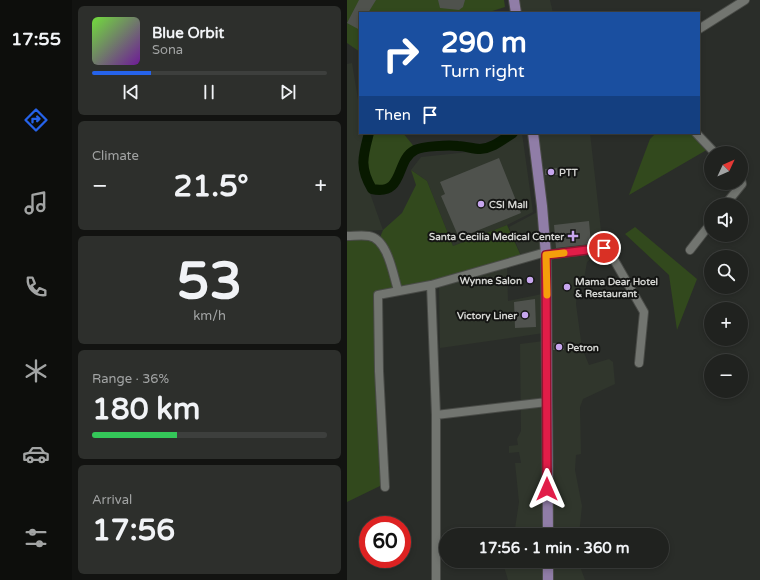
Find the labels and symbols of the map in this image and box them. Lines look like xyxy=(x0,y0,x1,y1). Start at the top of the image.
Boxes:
north arrow xyxy=(704,146,748,190)
marker: PTT xyxy=(546,167,556,177)
place label: PTT xyxy=(559,167,579,179)
marker: CSI Mall xyxy=(476,199,486,209)
place label: CSI Mall xyxy=(489,199,528,211)
marker: Santa Cecilia Medical Center xyxy=(567,230,579,242)
place label: Santa Cecilia Medical Center xyxy=(429,231,564,243)
pin xyxy=(587,231,621,265)
place label: Wynne Salon xyxy=(460,275,522,287)
marker: Wynne Salon xyxy=(525,275,535,285)
place label: Mama Dear Hotel & Restaurant xyxy=(575,276,658,300)
marker: Mama Dear Hotel & Restaurant xyxy=(562,282,572,292)
place label: Victory Liner xyxy=(457,310,517,322)
marker: Victory Liner xyxy=(520,310,530,320)
marker: Petron xyxy=(554,342,564,352)
place label: Petron xyxy=(567,342,599,354)
position arrow xyxy=(526,468,568,510)
speed limit sign: 60 xyxy=(359,516,411,568)

